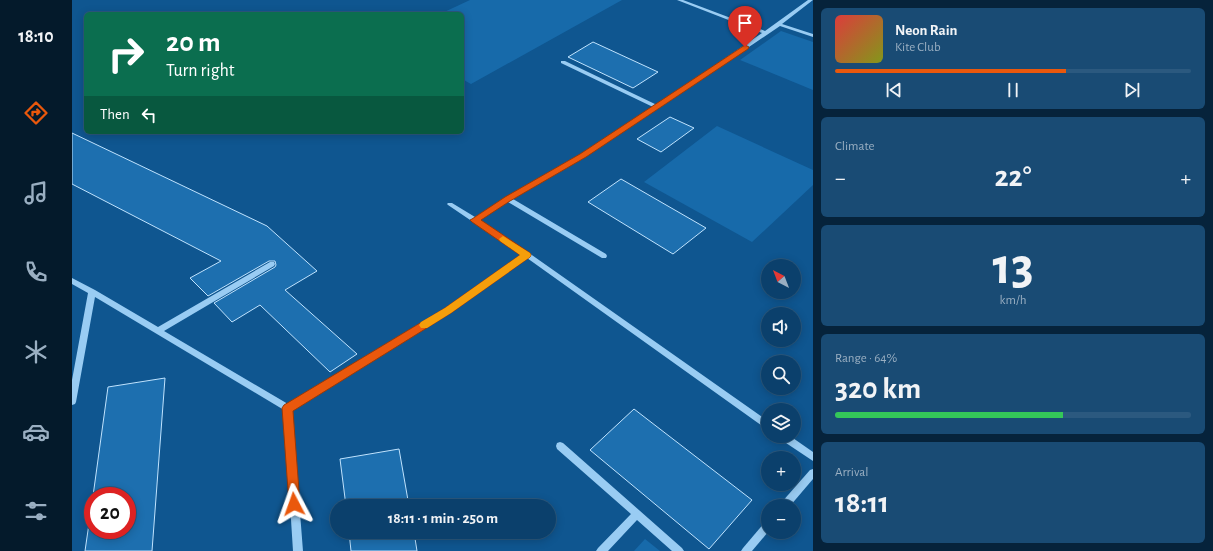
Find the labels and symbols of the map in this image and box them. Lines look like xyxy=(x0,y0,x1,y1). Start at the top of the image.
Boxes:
pin xyxy=(728,6,762,47)
north arrow xyxy=(761,259,801,299)
position arrow xyxy=(273,483,315,525)
speed limit sign: 20 xyxy=(84,487,136,539)

